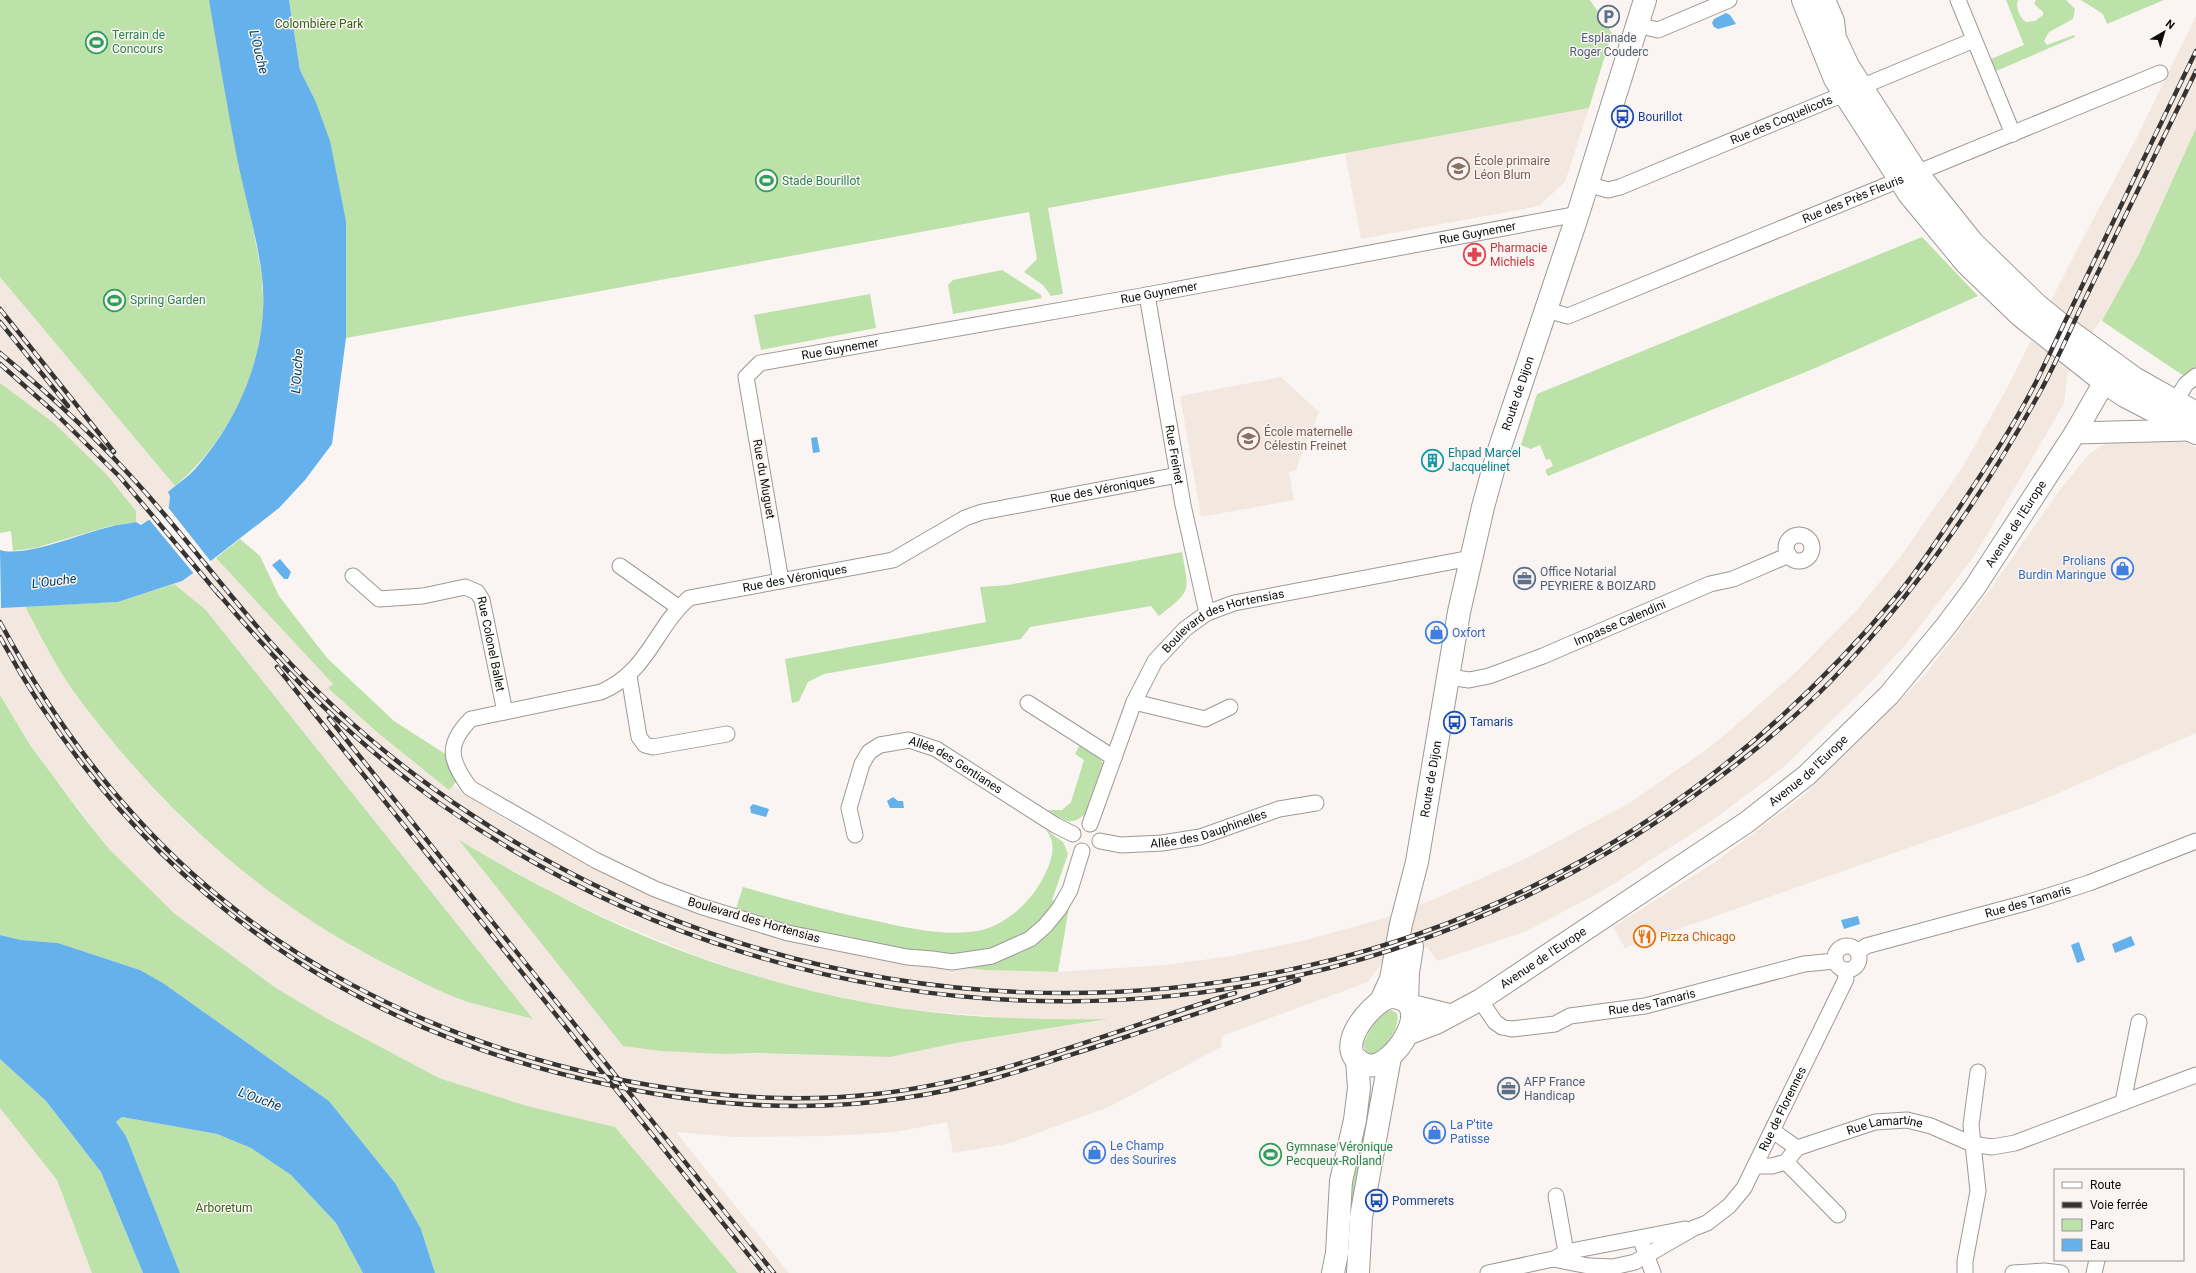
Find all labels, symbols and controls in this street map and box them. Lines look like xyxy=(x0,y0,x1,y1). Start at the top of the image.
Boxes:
parking icon: Esplanade Roger Couderc xyxy=(1596,4,1622,30)
north arrow xyxy=(2144,12,2184,52)
park label: Colombière Park xyxy=(275,17,364,31)
text: N xyxy=(2163,17,2177,32)
place label: Terrain de Concours xyxy=(112,28,165,56)
water label: L'Ouche xyxy=(246,28,272,76)
sports icon: Terrain de Concours xyxy=(84,29,110,55)
place label: Esplanade Roger Couderc xyxy=(1569,31,1649,59)
street label: Rue des Coquelicots xyxy=(1728,93,1835,147)
bus stop icon: Bourillot xyxy=(1610,104,1636,130)
place label: Bourillot xyxy=(1638,110,1683,124)
place label: École primaire Léon Blum xyxy=(1474,153,1550,182)
school or university icon: École primaire Léon Blum xyxy=(1446,155,1472,181)
sports icon: Stade Bourillot xyxy=(754,168,780,194)
street label: Rue des Près Fleuris xyxy=(1800,172,1906,226)
place label: Stade Bourillot xyxy=(782,174,860,188)
street label: Rue Guynemer xyxy=(1438,219,1517,247)
place label: Pharmacie Michiels xyxy=(1490,241,1547,269)
pharmacy icon: Pharmacie Michiels xyxy=(1461,242,1487,268)
street label: Rue Guynemer xyxy=(1120,279,1199,307)
sports icon: Spring Garden xyxy=(102,287,128,313)
place label: Spring Garden xyxy=(130,293,206,307)
street label: Rue Guynemer xyxy=(800,335,880,363)
water label: L'Ouche xyxy=(288,348,306,394)
street label: Route de Dijon xyxy=(1499,354,1537,432)
street label: Rue Freinet xyxy=(1162,424,1186,486)
place label: École maternelle Célestin Freinet xyxy=(1264,424,1353,453)
school or university icon: École maternelle Célestin Freinet xyxy=(1235,426,1261,452)
street label: Rue du Muguet xyxy=(750,438,778,520)
place label: Ehpad Marcel Jacquelinet xyxy=(1448,446,1521,474)
building icon: Ehpad Marcel Jacquelinet xyxy=(1419,447,1445,473)
street label: Rue des Véroniques xyxy=(1049,473,1156,506)
street label: Avenue de l'Europe xyxy=(1983,478,2049,570)
place label: Prolians Burdin Maringue xyxy=(2018,554,2106,582)
shop icon: Prolians Burdin Maringue xyxy=(2109,555,2135,581)
street label: Rue des Véroniques xyxy=(741,562,848,595)
place label: Office Notarial PEYRIERE & BOIZARD xyxy=(1540,565,1656,593)
office icon: Office Notarial PEYRIERE & BOIZARD xyxy=(1511,566,1537,592)
water label: L'Ouche xyxy=(31,571,77,591)
street label: Boulevard des Hortensias xyxy=(1159,587,1285,656)
street label: Rue Colonel Ballet xyxy=(474,595,508,693)
street label: Impasse Calendini xyxy=(1572,597,1668,649)
shop icon: Oxfort xyxy=(1424,620,1450,646)
place label: Oxfort xyxy=(1452,626,1486,640)
bus stop icon: Tamaris xyxy=(1441,709,1467,735)
place label: Tamaris xyxy=(1470,715,1513,729)
street label: Avenue de l'Europe xyxy=(1766,732,1851,809)
street label: Allée des Gentianes xyxy=(907,733,1005,797)
street label: Route de Dijon xyxy=(1418,740,1444,818)
street label: Allée des Dauphinelles xyxy=(1150,807,1269,851)
street label: Rue des Tamaris xyxy=(1984,882,2073,921)
street label: Boulevard des Hortensias xyxy=(686,894,822,946)
street label: Avenue de l'Europe xyxy=(1497,924,1589,992)
restaurant icon: Pizza Chicago xyxy=(1631,924,1657,950)
place label: Pizza Chicago xyxy=(1660,930,1736,944)
street label: Rue des Tamaris xyxy=(1608,986,1697,1018)
street label: Rue de Florennes xyxy=(1756,1064,1809,1153)
place label: AFP France Handicap xyxy=(1524,1075,1585,1103)
office icon: AFP France Handicap xyxy=(1495,1076,1521,1102)
water label: L'Ouche xyxy=(236,1084,284,1114)
street label: Rue Lamartine xyxy=(1845,1113,1924,1138)
place label: La P'tite Patisse xyxy=(1450,1118,1493,1146)
shop icon: La P'tite Patisse xyxy=(1422,1119,1448,1145)
place label: Le Champ des Sourires xyxy=(1110,1139,1176,1167)
shop icon: Le Champ des Sourires xyxy=(1082,1140,1108,1166)
place label: Gymnase Véronique Pecqueux-Rolland xyxy=(1286,1140,1393,1168)
sports icon: Gymnase Véronique Pecqueux-Rolland xyxy=(1257,1141,1283,1167)
legend xyxy=(2054,1169,2184,1261)
text: Route xyxy=(2090,1178,2121,1192)
bus stop icon: Pommerets xyxy=(1363,1188,1389,1214)
place label: Pommerets xyxy=(1392,1194,1454,1208)
text: Voie ferrée xyxy=(2090,1198,2148,1212)
park label: Arboretum xyxy=(196,1201,252,1215)
text: Parc xyxy=(2090,1218,2114,1232)
text: Eau xyxy=(2090,1238,2110,1252)

